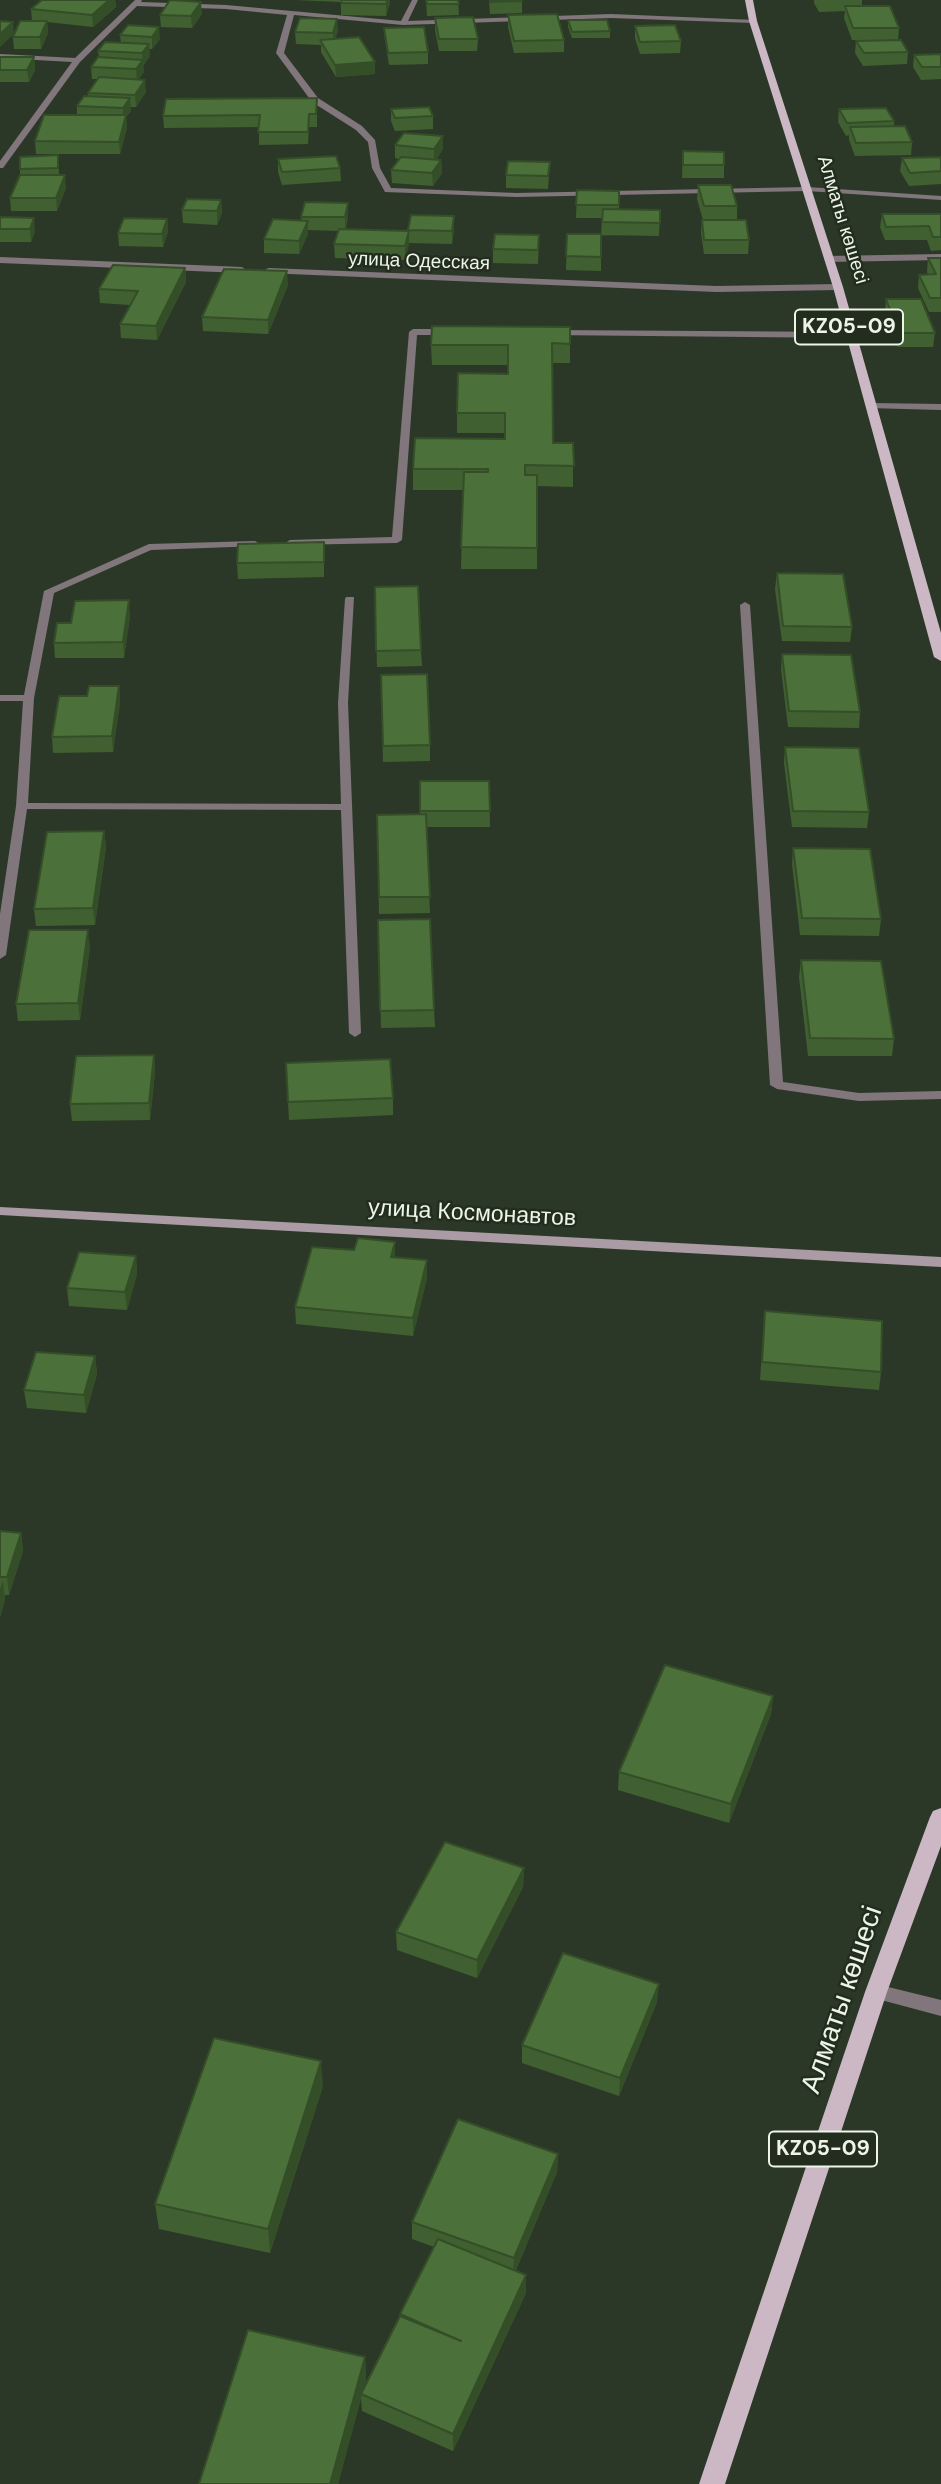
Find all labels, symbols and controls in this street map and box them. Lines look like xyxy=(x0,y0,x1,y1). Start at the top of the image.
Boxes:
street label: Алматы көшесі xyxy=(812,153,872,287)
street label: улица Одесская xyxy=(348,248,490,276)
road number: KZ05-09 xyxy=(795,310,903,344)
street label: улица Космонавтов xyxy=(367,1195,577,1233)
street label: Алматы көшесі xyxy=(795,1902,891,2098)
road number: KZ05-09 xyxy=(769,2132,877,2166)

